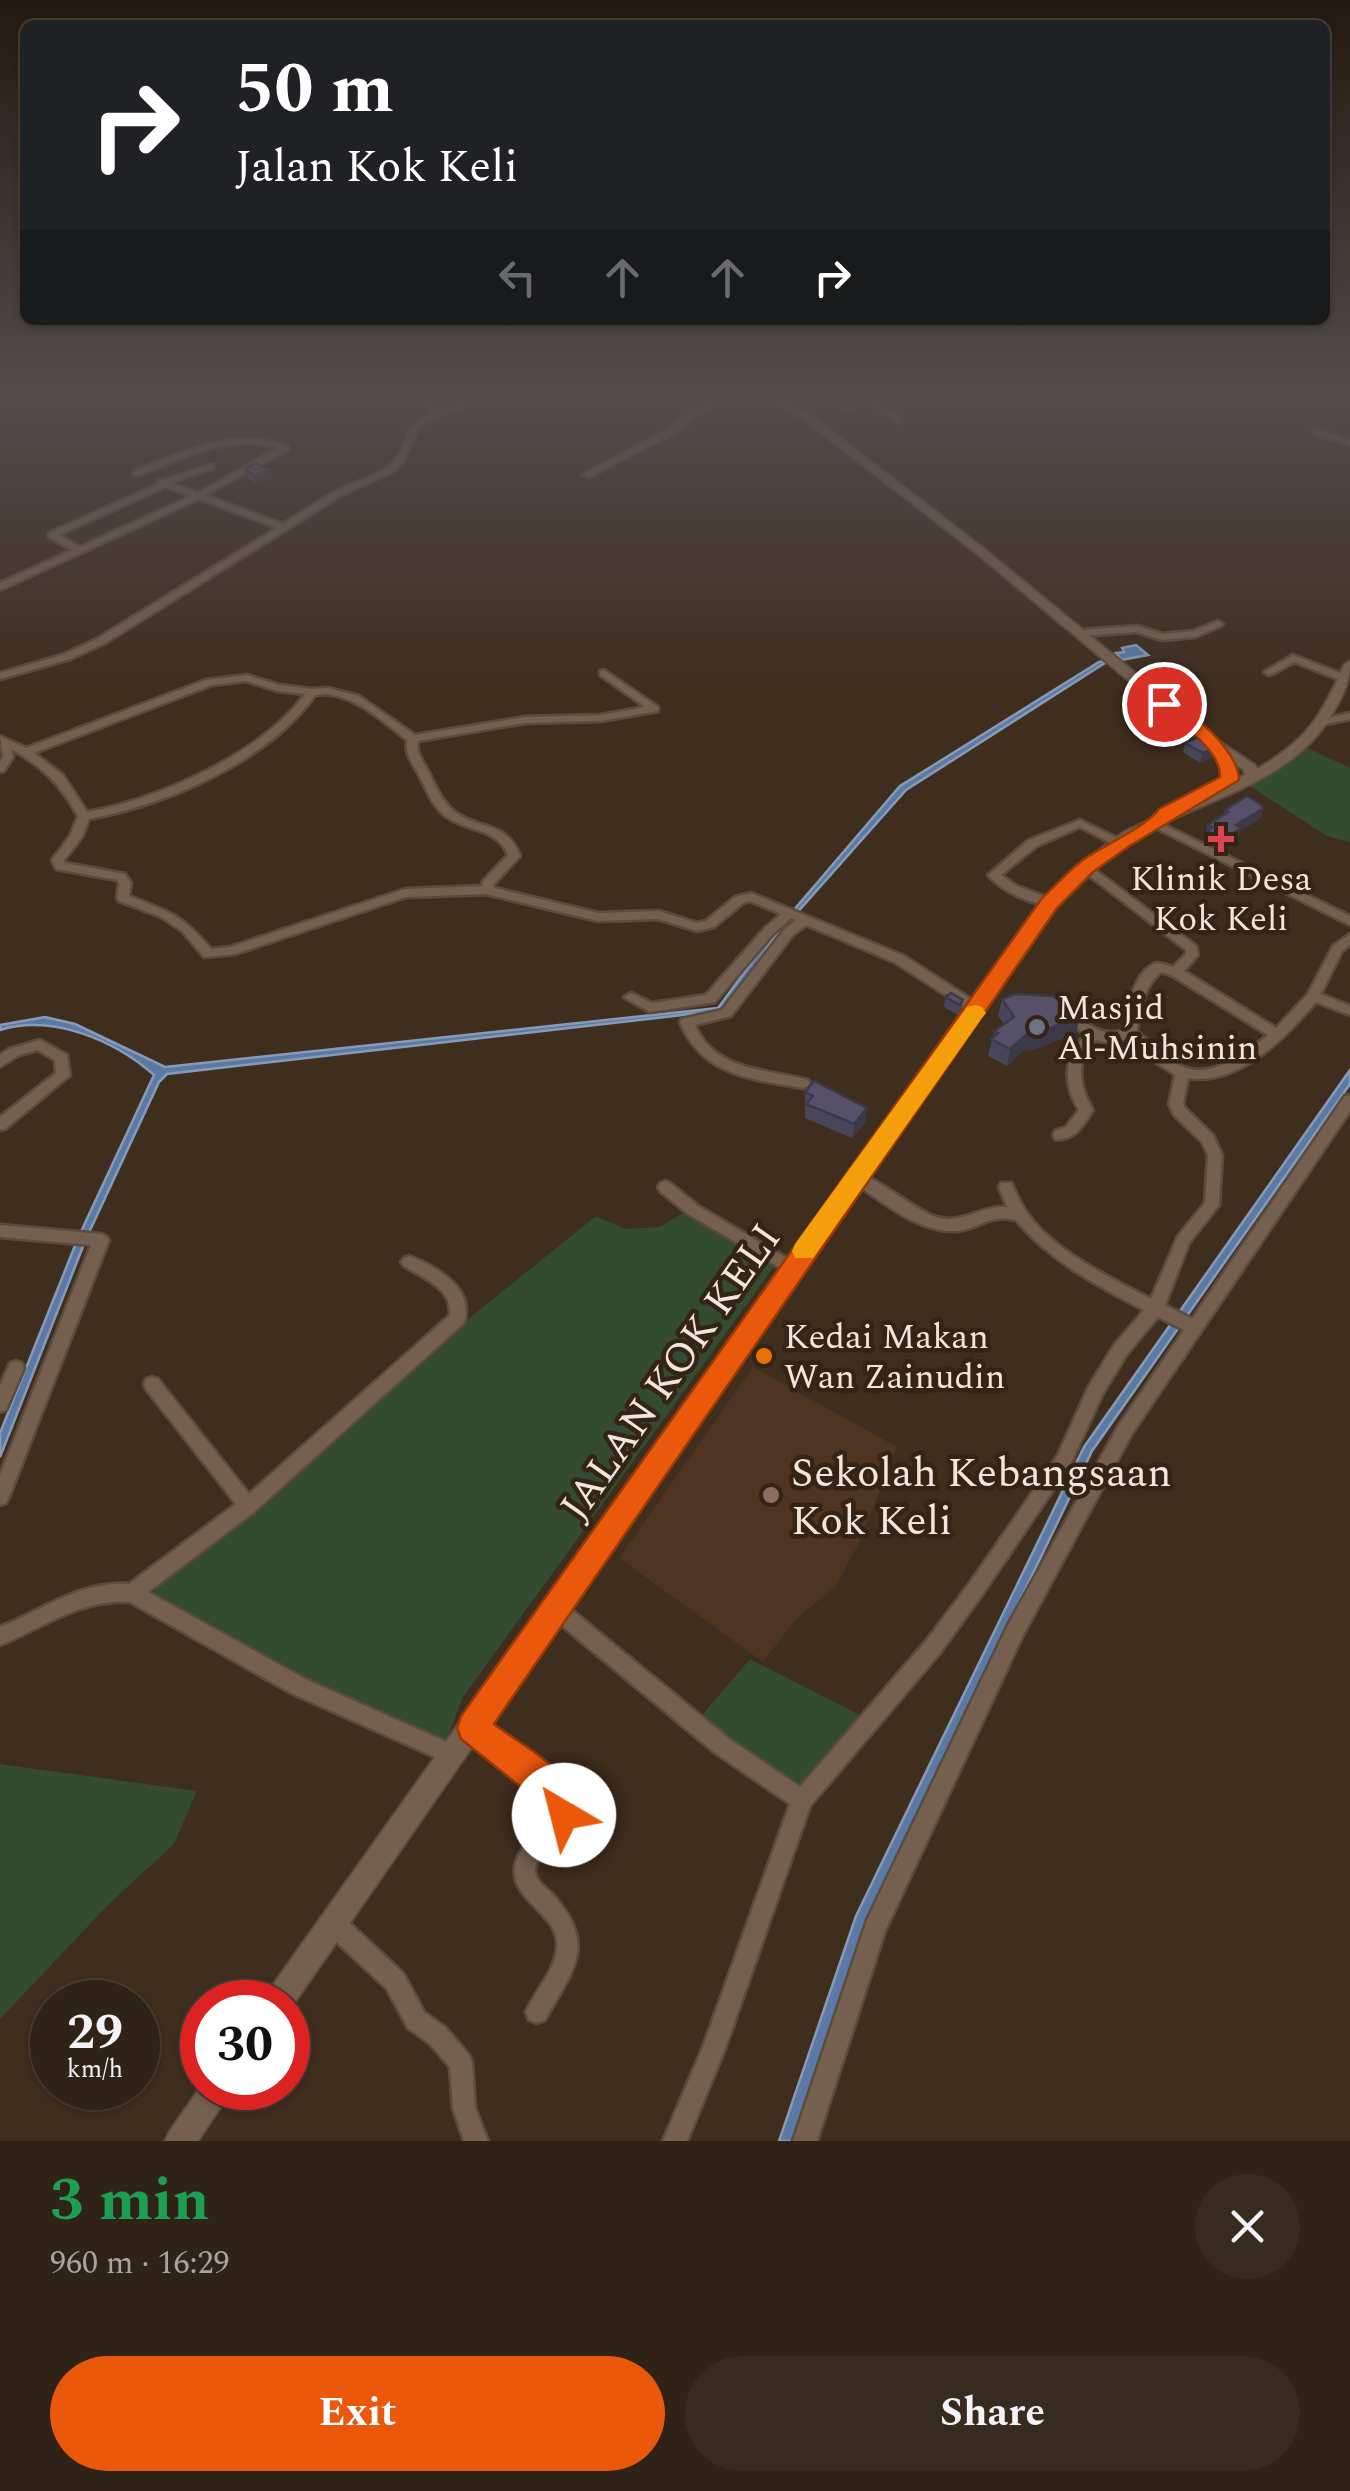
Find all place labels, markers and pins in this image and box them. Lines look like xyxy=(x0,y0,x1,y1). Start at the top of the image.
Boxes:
pin xyxy=(1122,662,1207,747)
marker: Klinik Desa Kok Keli xyxy=(1208,826,1234,852)
place label: Klinik Desa Kok Keli xyxy=(1130,853,1312,946)
place label: Masjid Al-Muhsinin xyxy=(1057,982,1257,1075)
marker: Masjid Al-Muhsinin xyxy=(1026,1016,1048,1038)
place label: Kedai Makan Wan Zainudin xyxy=(784,1311,1005,1404)
marker: Kedai Makan Wan Zainudin xyxy=(753,1345,775,1367)
place label: Sekolah Kebangsaan Kok Keli xyxy=(791,1442,1172,1553)
marker: Sekolah Kebangsaan Kok Keli xyxy=(760,1484,782,1506)

